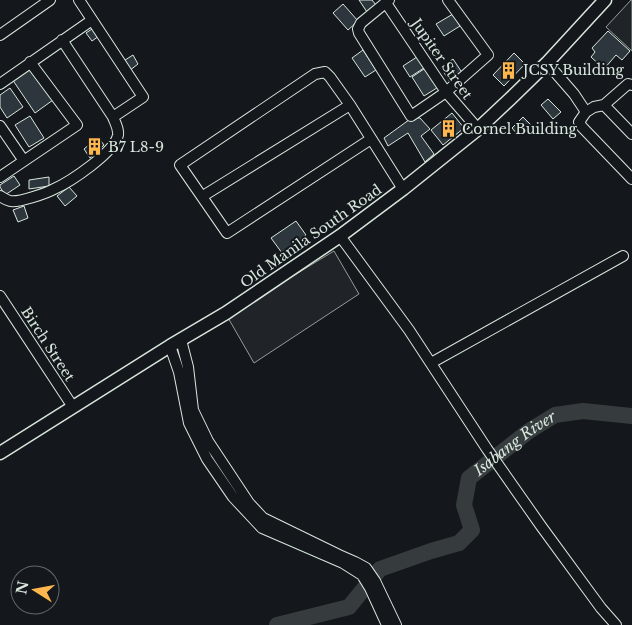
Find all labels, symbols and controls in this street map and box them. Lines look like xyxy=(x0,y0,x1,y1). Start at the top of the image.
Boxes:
street label: Jupiter Street xyxy=(406,13,477,104)
building icon: JCSY Building xyxy=(499,60,519,80)
place label: JCSY Building xyxy=(521,61,625,79)
building icon: Cornel Building xyxy=(438,119,458,139)
place label: Cornel Building xyxy=(462,120,578,138)
building icon: B7 L8-9 xyxy=(84,137,104,157)
place label: B7 L8-9 xyxy=(108,138,164,156)
street label: Old Manila South Road xyxy=(237,180,386,292)
street label: Birch Street xyxy=(17,303,79,385)
water label: Isabang River xyxy=(469,406,560,480)
north arrow xyxy=(10,565,60,615)
text: N xyxy=(12,579,32,596)

